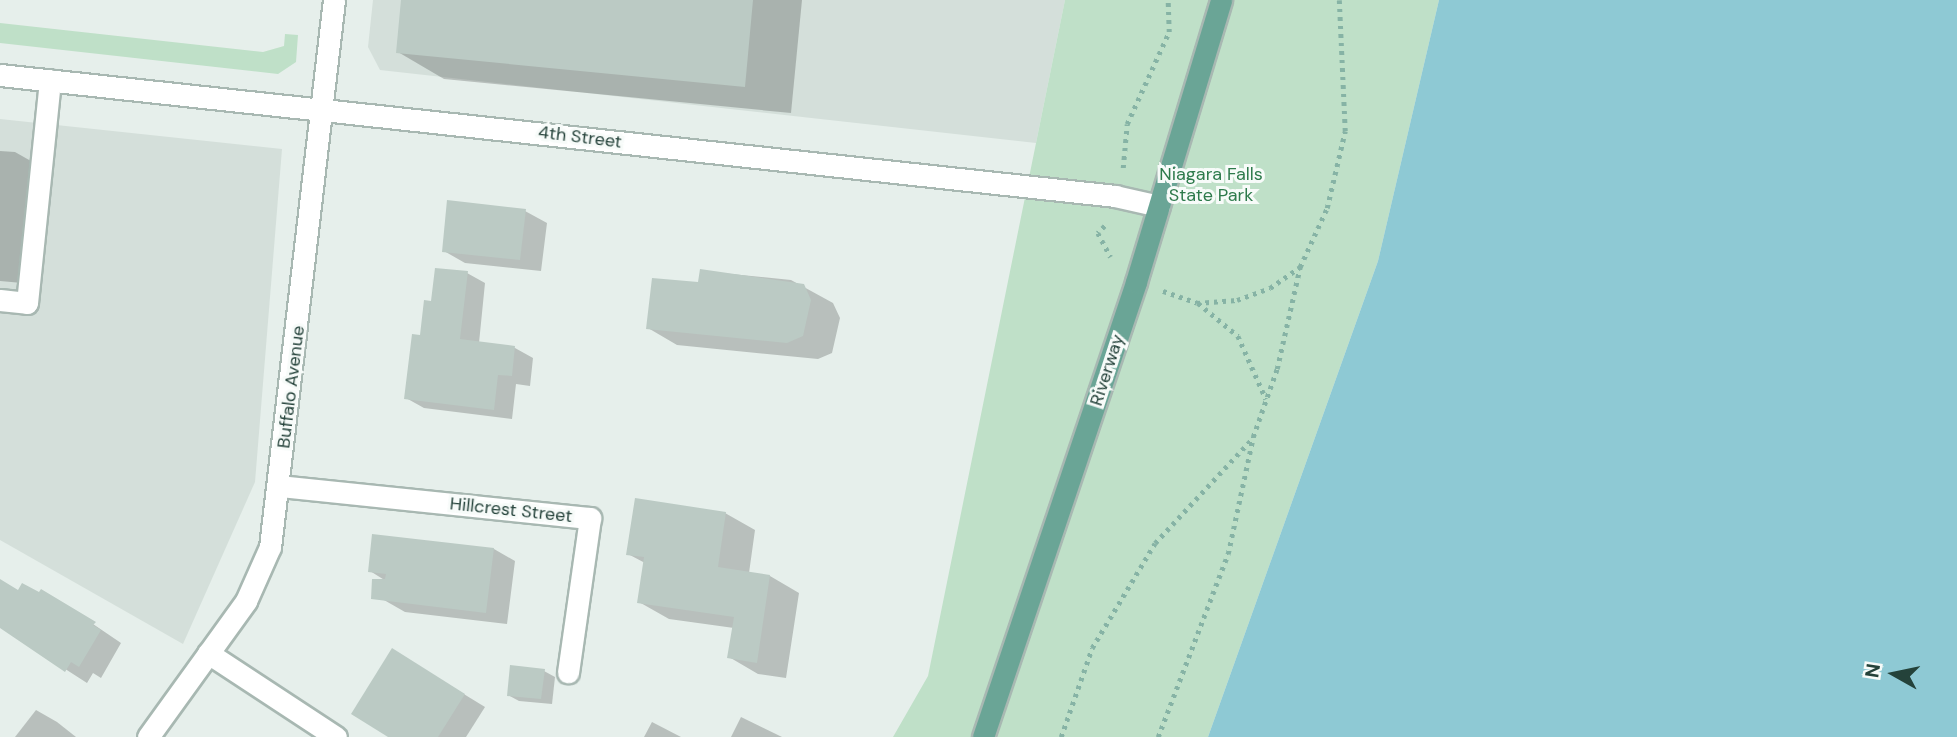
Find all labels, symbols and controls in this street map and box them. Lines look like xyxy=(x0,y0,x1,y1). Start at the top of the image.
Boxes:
street label: 4th Street xyxy=(537,121,623,153)
park label: Niagara Falls State Park xyxy=(1159,164,1263,206)
street label: Buffalo Avenue xyxy=(273,324,309,450)
street label: Riverway xyxy=(1085,332,1129,408)
street label: Hillcrest Street xyxy=(449,493,573,527)
north arrow xyxy=(1859,639,1929,709)
text: N xyxy=(1859,662,1886,679)

